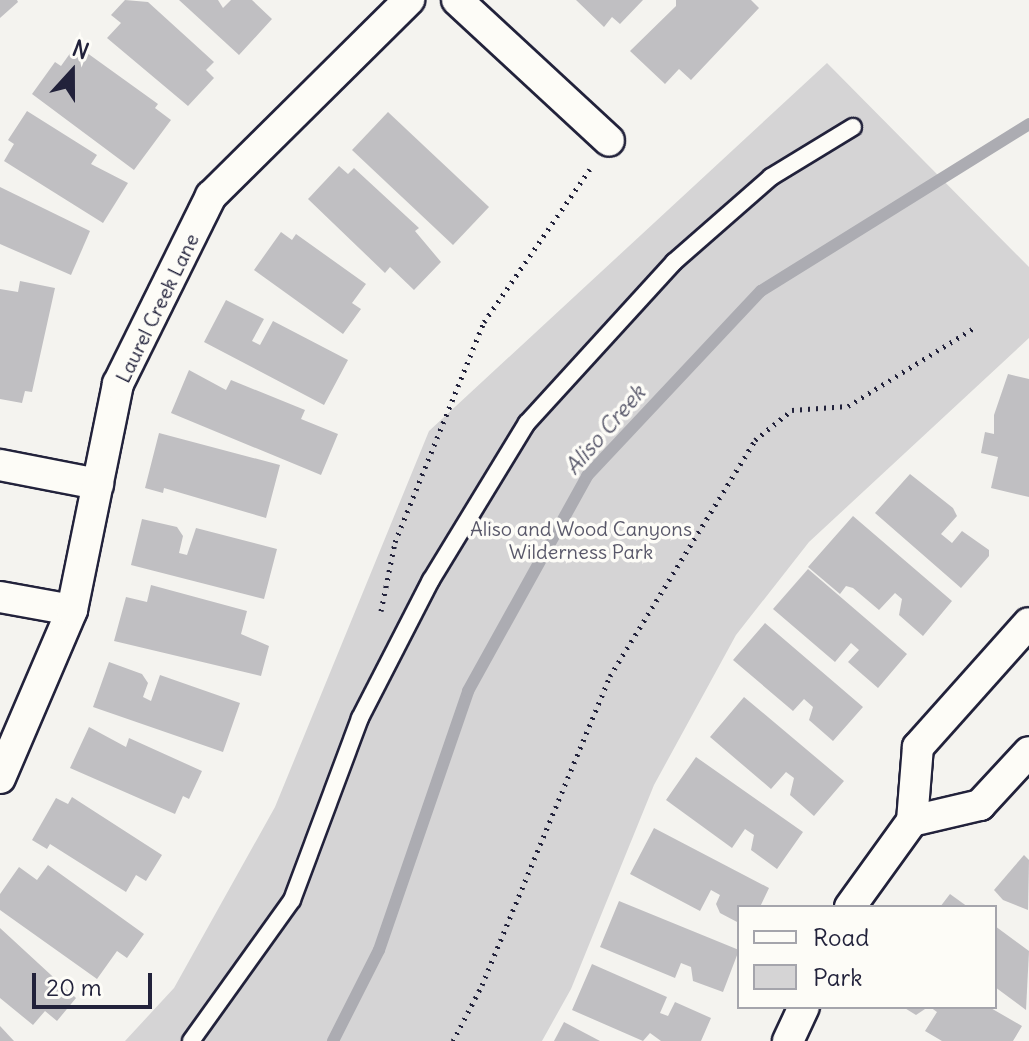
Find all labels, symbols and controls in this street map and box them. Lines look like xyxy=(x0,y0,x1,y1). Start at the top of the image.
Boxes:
north arrow xyxy=(32,32,112,112)
text: N xyxy=(68,34,93,65)
street label: Laurel Creek Lane xyxy=(110,230,204,386)
water label: Aliso Creek xyxy=(559,380,651,480)
park label: Aliso and Wood Canyons Wilderness Park xyxy=(470,517,692,564)
legend xyxy=(737,905,997,1009)
text: Road xyxy=(813,922,869,952)
scale bar xyxy=(36,957,156,1007)
text: Park xyxy=(813,962,863,992)
text: 20 m xyxy=(46,972,102,1002)

